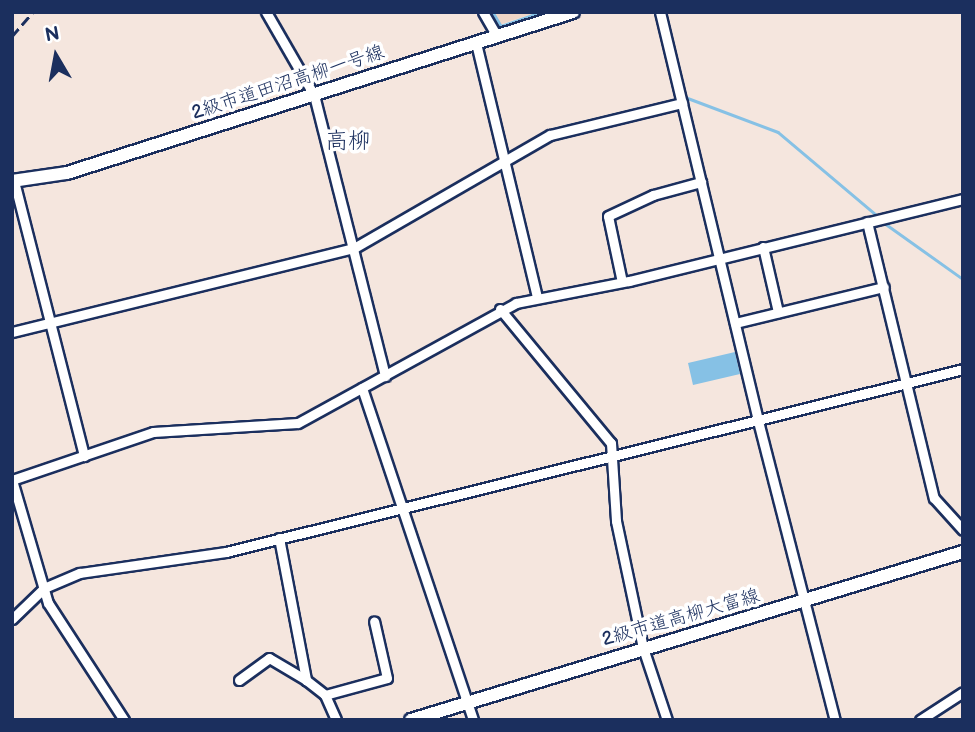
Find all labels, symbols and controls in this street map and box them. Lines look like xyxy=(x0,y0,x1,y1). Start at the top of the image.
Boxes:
north arrow xyxy=(21,21,91,91)
text: N xyxy=(43,22,61,47)
street label: 2級市道田沼高柳一号線 xyxy=(189,41,387,125)
district label: 高柳 xyxy=(325,127,371,155)
street label: 2級市道高柳大富線 xyxy=(599,585,763,651)

